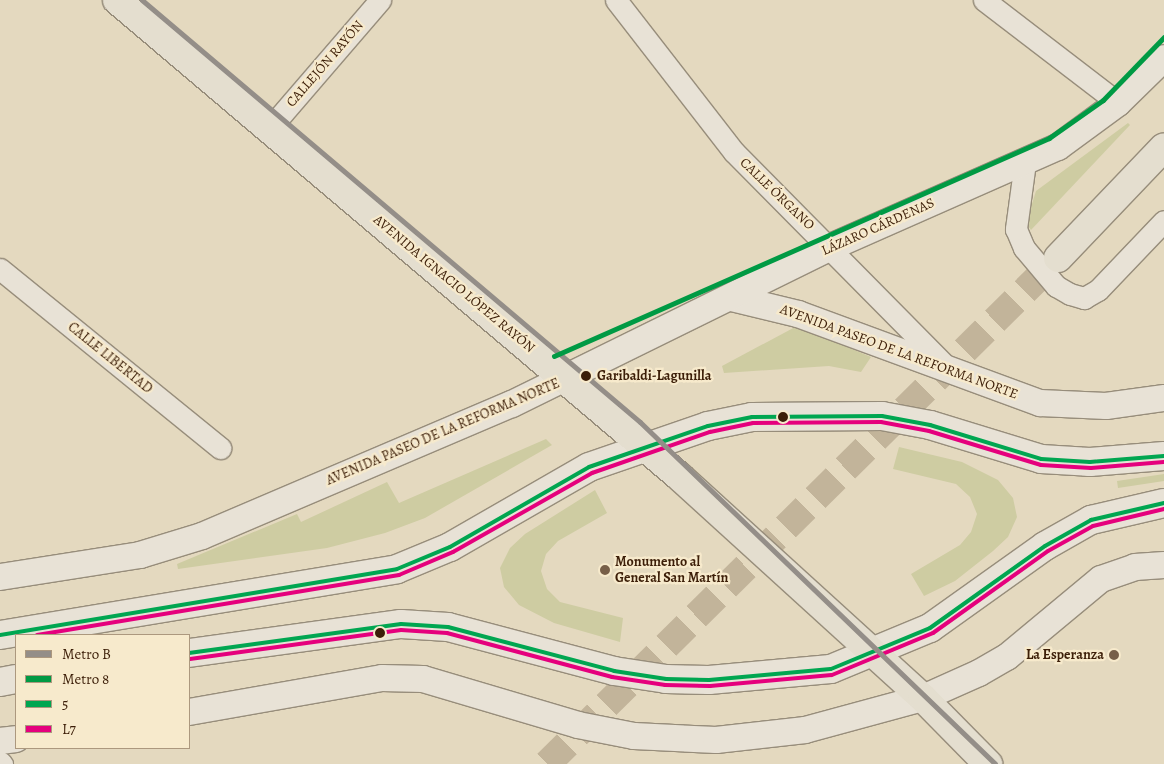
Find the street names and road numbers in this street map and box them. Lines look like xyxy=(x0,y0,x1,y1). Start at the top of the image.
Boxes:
street label: CALLEJÓN RAYÓN xyxy=(283,17,367,111)
street label: CALLE ÓRGANO xyxy=(736,154,818,234)
street label: LÁZARO CÁRDENAS xyxy=(819,195,937,259)
street label: AVENIDA IGNACIO LÓPEZ RAYÓN xyxy=(370,212,538,356)
street label: AVENIDA PASEO DE LA REFORMA NORTE xyxy=(778,301,1020,403)
street label: CALLE LIBERTAD xyxy=(64,319,156,397)
street label: AVENIDA PASEO DE LA REFORMA NORTE xyxy=(324,375,562,489)

